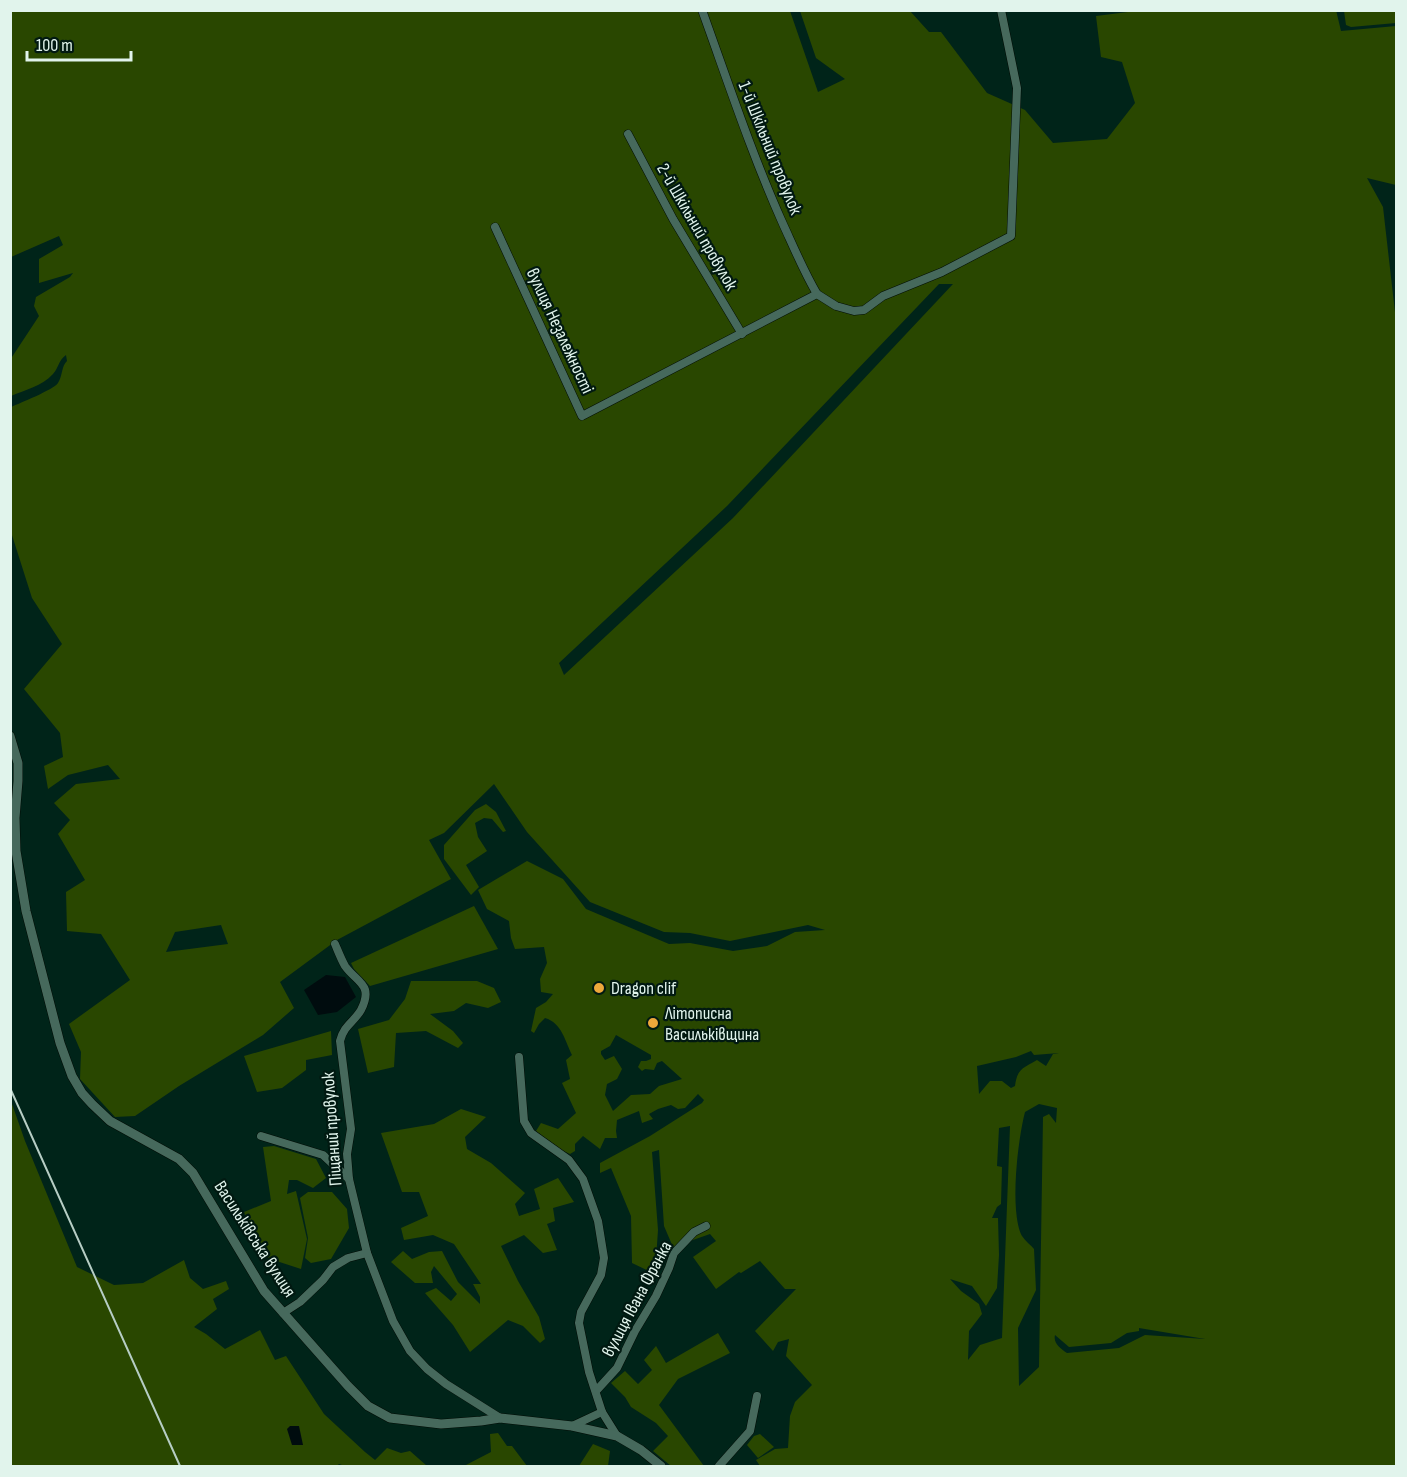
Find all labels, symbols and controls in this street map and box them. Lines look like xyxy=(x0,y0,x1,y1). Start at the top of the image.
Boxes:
scale bar xyxy=(27,24,130,62)
text: 100 m xyxy=(36,35,73,56)
street label: 1-й Шкільний провулок xyxy=(734,78,806,218)
street label: 2-й Шкільний провулок xyxy=(652,160,742,294)
street label: вулиця Незалежності xyxy=(522,265,598,397)
place label: Dragon clif xyxy=(611,978,677,999)
marker: Dragon clif xyxy=(592,981,606,995)
place label: Літописна Васильківщина xyxy=(664,1003,759,1045)
marker: Літописна Васильківщина xyxy=(646,1016,660,1030)
street label: Піщаний провулок xyxy=(318,1071,346,1187)
street label: Васильківська вулиця xyxy=(210,1177,300,1301)
street label: вулиця Івана Франка xyxy=(598,1238,676,1360)

